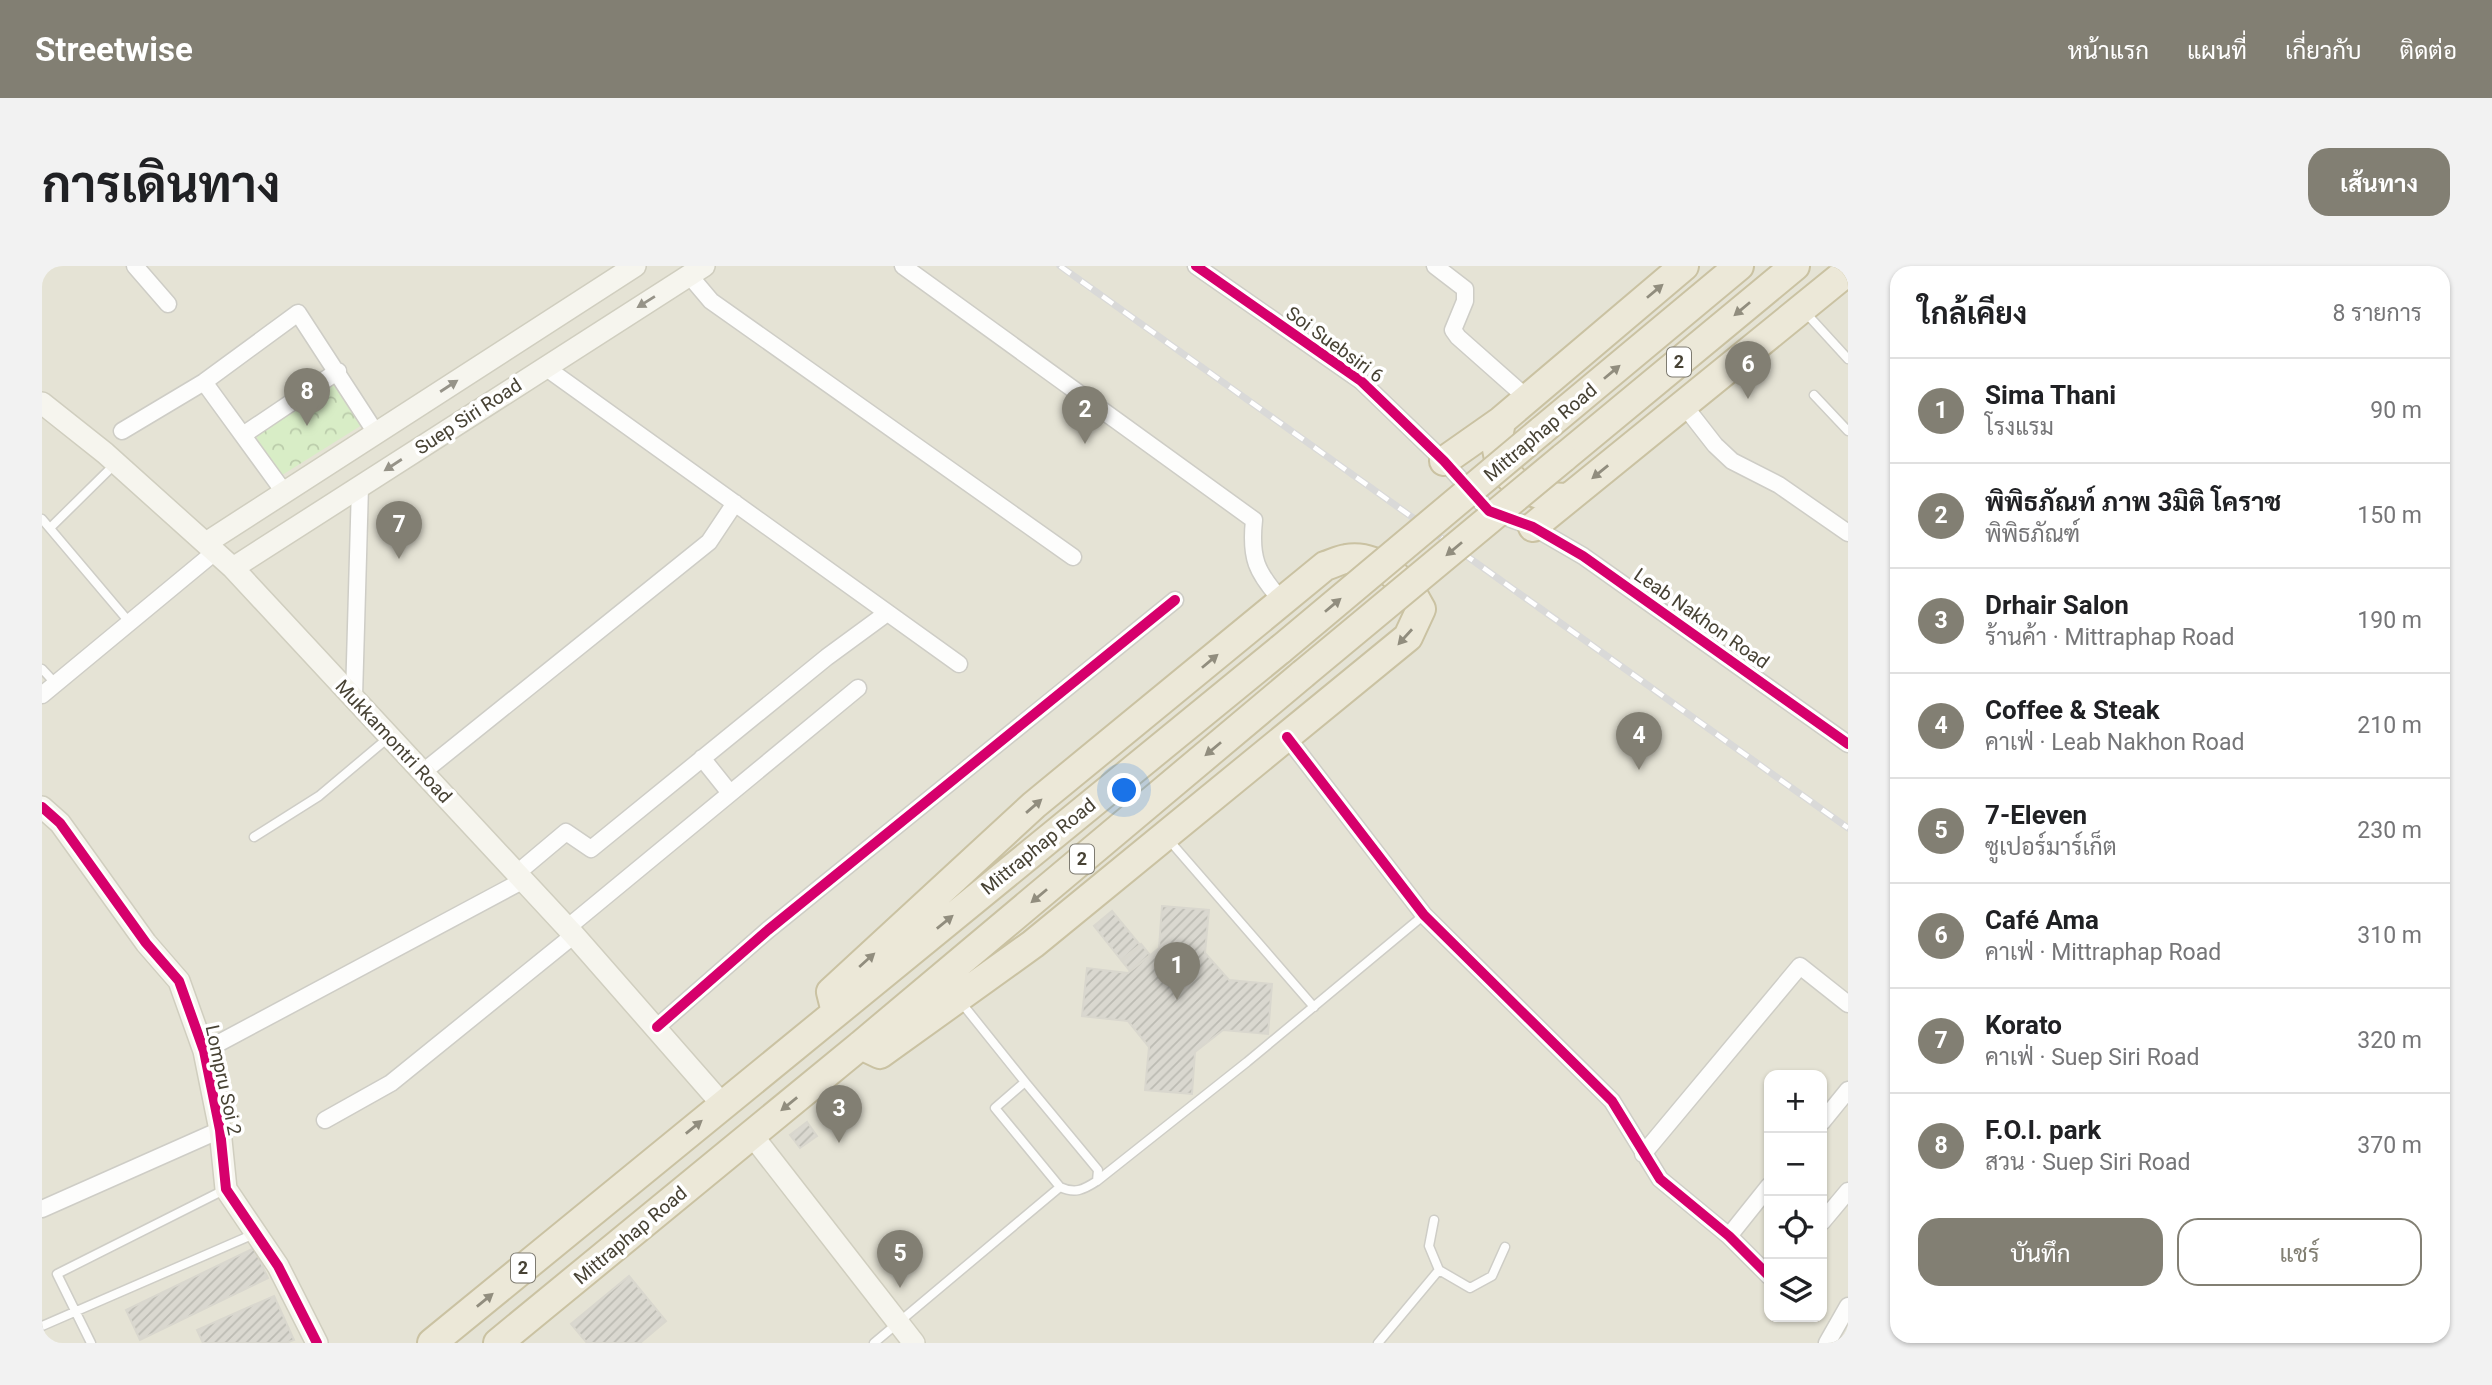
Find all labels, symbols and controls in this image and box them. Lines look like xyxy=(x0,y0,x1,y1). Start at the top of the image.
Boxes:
text: Streetwise xyxy=(35,30,193,69)
text: หน้าแรก xyxy=(2068,37,2149,65)
text: แผนที่ xyxy=(2187,37,2247,65)
text: เกี่ยวกับ xyxy=(2285,37,2362,65)
text: ติดต่อ xyxy=(2400,37,2457,65)
button: เส้นทาง xyxy=(2308,148,2450,216)
text: การเดินทาง xyxy=(42,157,280,214)
one-way arrow xyxy=(1646,284,1663,299)
one-way arrow xyxy=(637,296,656,309)
text: ใกล้เคียง xyxy=(1918,296,2027,331)
text: 8 รายการ xyxy=(2332,300,2422,327)
street label: Soi Suebsiri 6 xyxy=(1281,301,1388,387)
one-way arrow xyxy=(1733,301,1751,317)
pin: 6 xyxy=(1725,341,1771,399)
road number: 2 xyxy=(1667,348,1691,376)
one-way arrow xyxy=(1603,365,1620,380)
pin: 8 xyxy=(284,368,330,426)
street label: Suep Siri Road xyxy=(411,373,526,459)
street label: Mittraphap Road xyxy=(1479,378,1602,486)
one-way arrow xyxy=(439,380,458,393)
text: Sima Thani xyxy=(1985,380,2116,410)
pin: 2 xyxy=(1062,386,1108,444)
text: 1 xyxy=(1934,397,1948,424)
text: 90 m xyxy=(2370,397,2422,424)
text: โรงแรม xyxy=(1985,414,2054,441)
one-way arrow xyxy=(383,458,403,471)
one-way arrow xyxy=(1591,464,1608,479)
text: พิพิธภัณท์ ภาพ 3มิติ โคราช xyxy=(1985,487,2281,517)
pin: 7 xyxy=(376,501,422,559)
text: 2 xyxy=(1934,502,1948,529)
text: 150 m xyxy=(2357,502,2422,529)
text: พิพิธภัณฑ์ xyxy=(1985,521,2080,548)
one-way arrow xyxy=(1445,541,1462,556)
street label: Leab Nakhon Road xyxy=(1630,563,1774,674)
text: Drhair Salon xyxy=(1985,590,2129,620)
one-way arrow xyxy=(1324,598,1341,613)
text: 3 xyxy=(1934,607,1948,634)
text: 190 m xyxy=(2357,607,2422,634)
text: ร้านค้า · Mittraphap Road xyxy=(1985,624,2234,651)
one-way arrow xyxy=(1398,628,1414,645)
one-way arrow xyxy=(1200,653,1218,668)
street label: Mukkamontri Road xyxy=(331,675,457,808)
text: Coffee & Steak xyxy=(1985,695,2160,725)
pin: 4 xyxy=(1616,712,1662,770)
text: 4 xyxy=(1934,712,1948,739)
text: 210 m xyxy=(2357,712,2422,739)
text: คาเฟ่ · Leab Nakhon Road xyxy=(1985,729,2244,756)
one-way arrow xyxy=(1204,742,1222,757)
your location xyxy=(1107,773,1141,807)
street label: Mittraphap Road xyxy=(976,793,1100,900)
one-way arrow xyxy=(1025,798,1043,814)
text: 7-Eleven xyxy=(1985,800,2087,830)
text: 5 xyxy=(1934,817,1948,844)
text: 230 m xyxy=(2357,817,2422,844)
text: ซูเปอร์มาร์เก็ต xyxy=(1985,834,2117,861)
road number: 2 xyxy=(1070,844,1094,874)
one-way arrow xyxy=(1030,888,1047,903)
text: Café Ama xyxy=(1985,905,2099,935)
one-way arrow xyxy=(937,915,954,930)
text: 6 xyxy=(1934,922,1948,949)
text: 310 m xyxy=(2357,922,2422,949)
text: คาเฟ่ · Mittraphap Road xyxy=(1985,939,2221,966)
pin: 1 xyxy=(1154,942,1200,1000)
one-way arrow xyxy=(858,952,876,968)
text: Korato xyxy=(1985,1010,2062,1040)
street label: Lompru Soi 2 xyxy=(201,1023,246,1137)
text: 7 xyxy=(1934,1027,1948,1054)
text: 320 m xyxy=(2357,1027,2422,1054)
text: คาเฟ่ · Suep Siri Road xyxy=(1985,1044,2199,1071)
map controls xyxy=(1764,1070,1827,1322)
button: + xyxy=(1764,1070,1827,1133)
pin: 3 xyxy=(816,1085,862,1143)
one-way arrow xyxy=(781,1096,798,1111)
text: F.O.I. park xyxy=(1985,1115,2101,1145)
one-way arrow xyxy=(686,1120,703,1135)
text: 8 xyxy=(1934,1132,1948,1159)
text: 370 m xyxy=(2357,1132,2422,1159)
button: − xyxy=(1764,1133,1827,1196)
text: สวน · Suep Siri Road xyxy=(1985,1149,2190,1176)
street label: Mittraphap Road xyxy=(569,1181,692,1289)
button: locate xyxy=(1764,1196,1827,1259)
button: บันทึก xyxy=(1918,1218,2163,1286)
button: แชร์ xyxy=(2177,1218,2422,1286)
pin: 5 xyxy=(877,1230,923,1288)
road number: 2 xyxy=(511,1253,535,1282)
button: layers xyxy=(1764,1259,1827,1322)
one-way arrow xyxy=(475,1292,493,1307)

